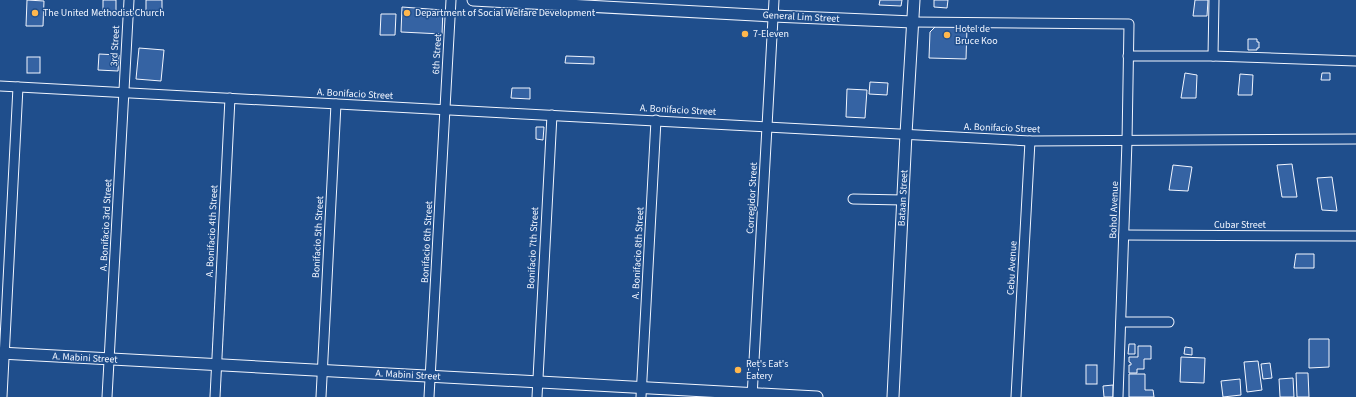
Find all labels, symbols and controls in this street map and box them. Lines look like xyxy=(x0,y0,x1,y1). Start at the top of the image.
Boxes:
place label: The United Methodist Church xyxy=(43,6,165,20)
place label: Department of Social Welfare Development xyxy=(415,6,596,20)
marker: The United Methodist Church xyxy=(30,8,40,18)
marker: Department of Social Welfare Development xyxy=(402,8,412,18)
street label: General Lim Street xyxy=(762,8,840,26)
place label: Hotel de Bruce Koo xyxy=(955,22,998,48)
street label: 3rd Street xyxy=(107,25,123,67)
place label: 7-Eleven xyxy=(753,27,789,41)
marker: 7-Eleven xyxy=(740,29,750,39)
marker: Hotel de Bruce Koo xyxy=(942,30,952,40)
street label: 6th Street xyxy=(429,33,445,75)
street label: A. Bonifacio Street xyxy=(316,85,394,103)
street label: A. Bonifacio Street xyxy=(639,101,717,119)
street label: A. Bonifacio Street xyxy=(964,120,1041,136)
street label: Corregidor Street xyxy=(743,161,761,234)
street label: Bataan Street xyxy=(895,169,912,227)
street label: A. Bonifacio 3rd Street xyxy=(97,178,115,271)
street label: Bohol Avenue xyxy=(1106,181,1122,239)
street label: A. Bonifacio 4th Street xyxy=(203,184,221,277)
street label: Bonifacio 5th Street xyxy=(309,195,327,278)
street label: Bonifacio 6th Street xyxy=(418,200,436,283)
street label: Bonifacio 7th Street xyxy=(524,206,542,289)
street label: A. Bonifacio 8th Street xyxy=(629,206,647,299)
street label: Cubar Street xyxy=(1214,218,1267,232)
street label: Cebu Avenue xyxy=(1004,240,1020,296)
street label: A. Mabini Street xyxy=(52,349,119,367)
place label: Ret's Eat's Eatery xyxy=(746,357,788,383)
marker: Ret's Eat's Eatery xyxy=(733,365,743,375)
street label: A. Mabini Street xyxy=(375,366,442,384)

